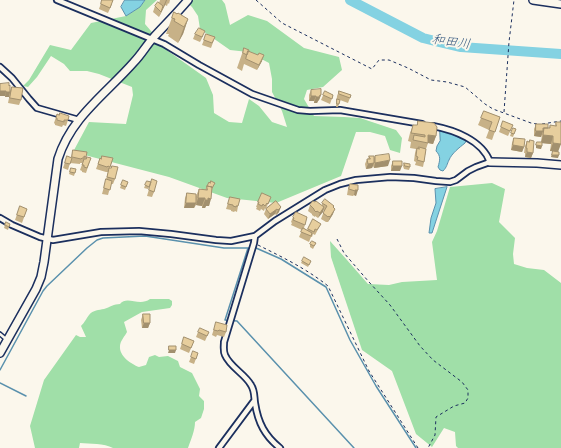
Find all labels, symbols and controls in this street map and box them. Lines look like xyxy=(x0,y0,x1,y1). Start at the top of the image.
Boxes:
water label: 和田川 xyxy=(431,32,471,52)

